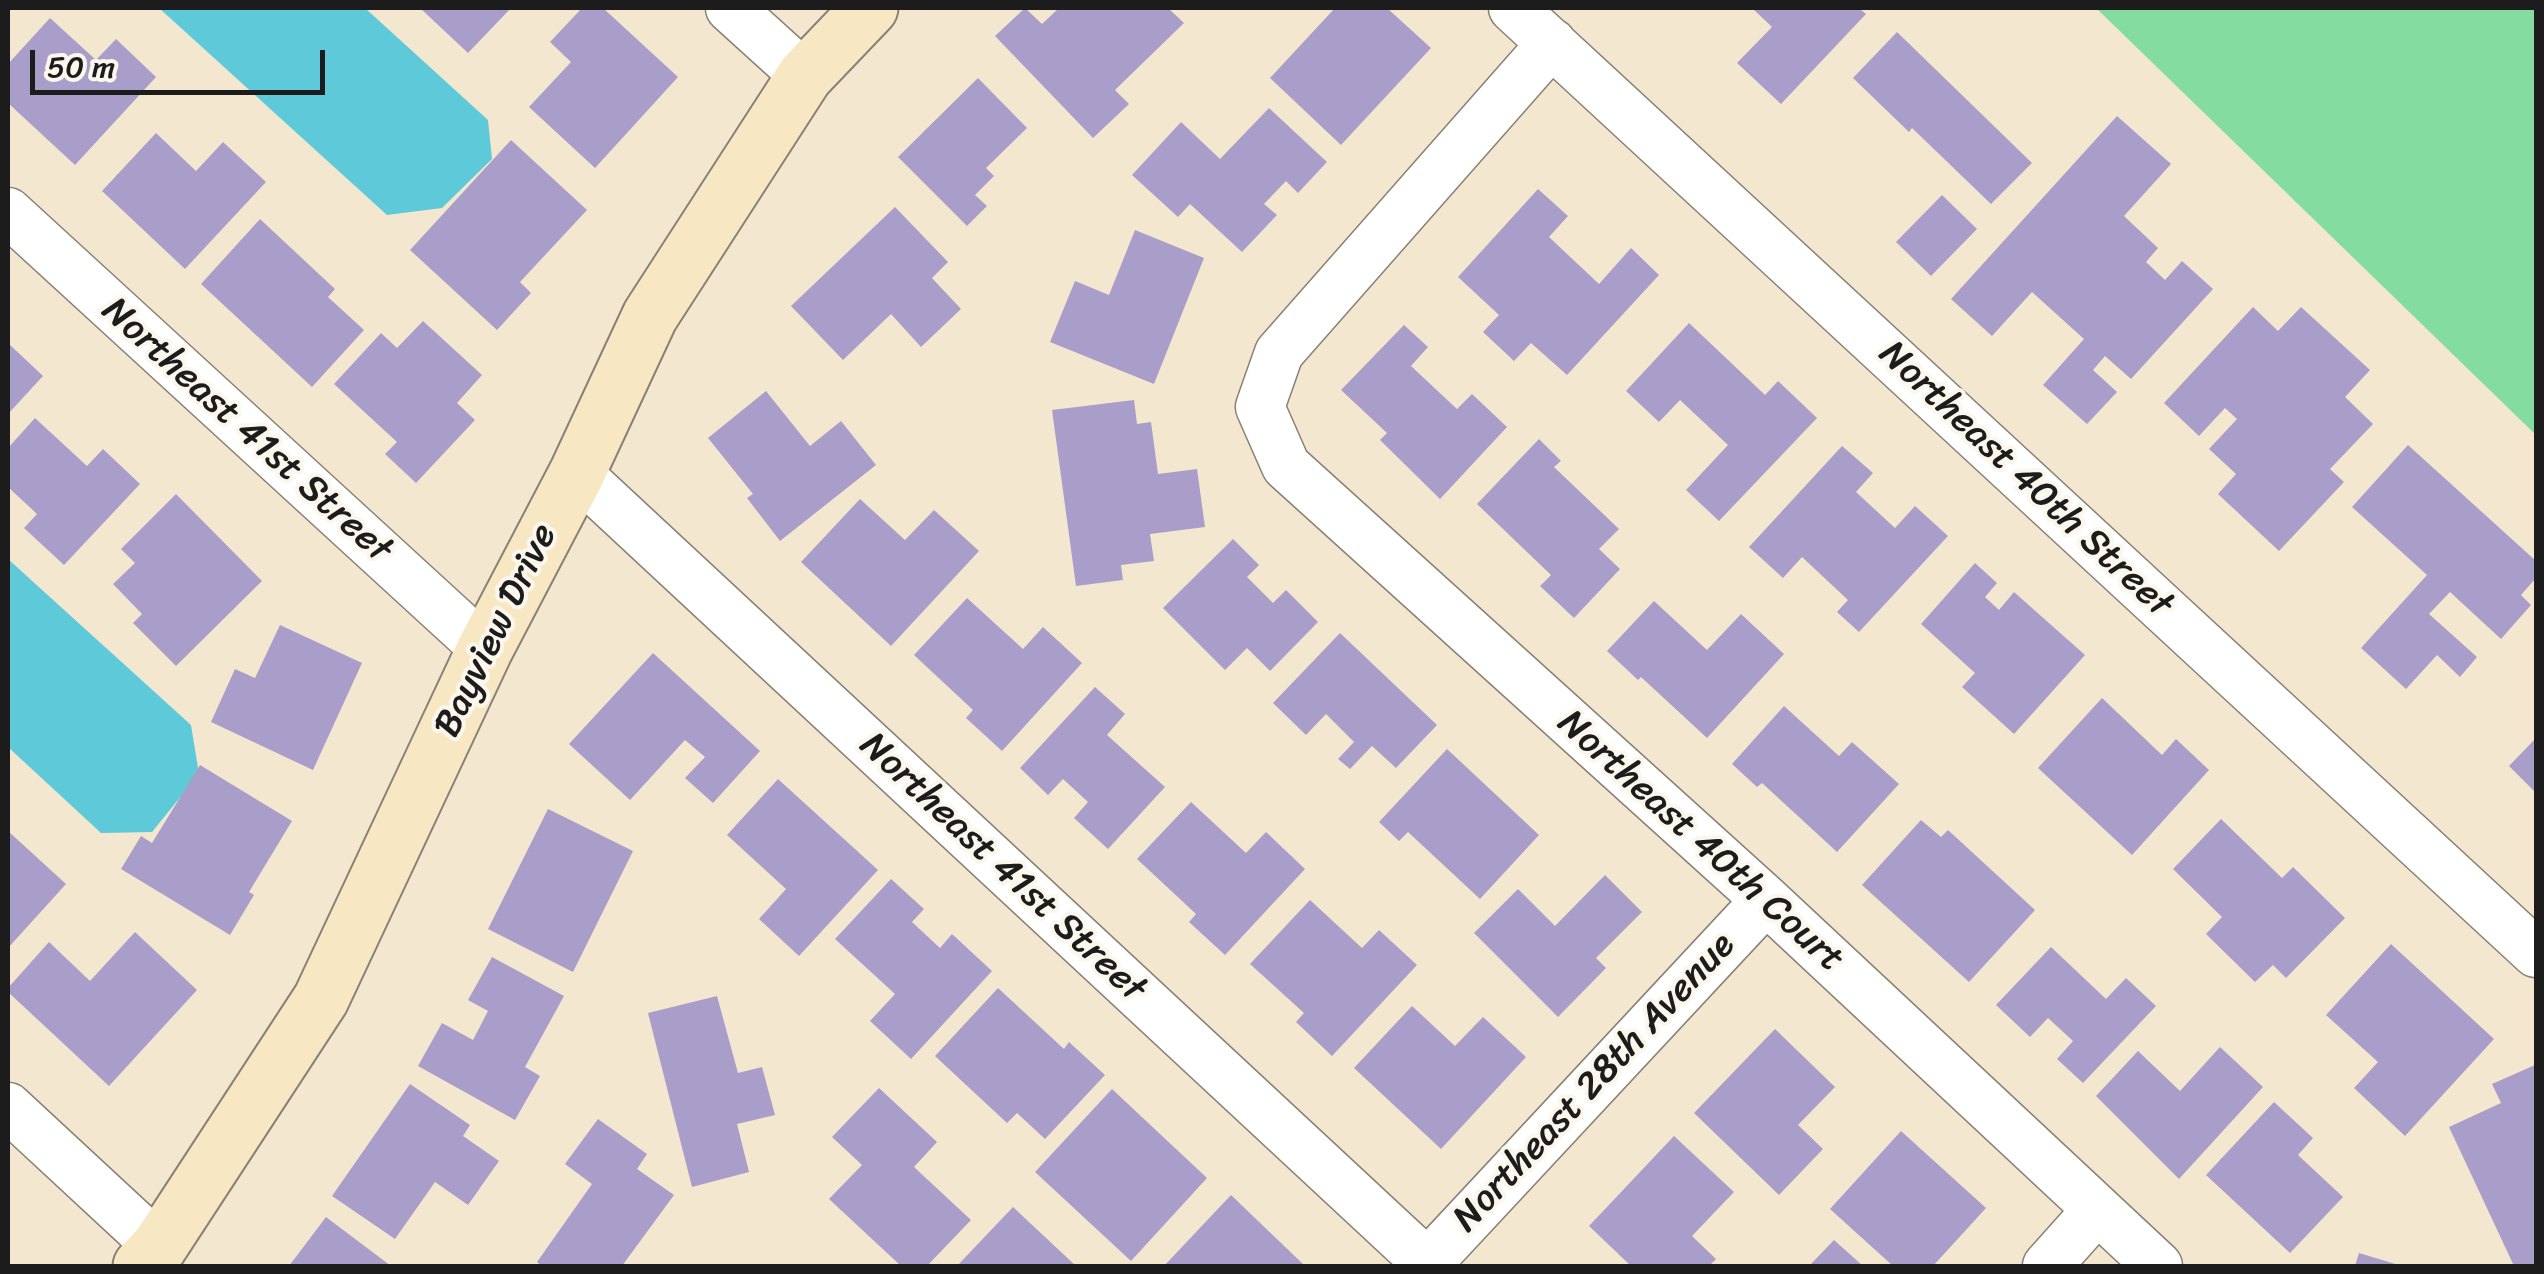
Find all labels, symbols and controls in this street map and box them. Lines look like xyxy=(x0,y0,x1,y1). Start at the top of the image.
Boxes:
scale bar xyxy=(35,30,330,92)
text: 50 m xyxy=(47,40,115,94)
street label: Northeast 41st Street xyxy=(91,289,401,573)
street label: Northeast 40th Street xyxy=(1869,332,2181,628)
street label: Bayview Drive xyxy=(426,517,568,745)
street label: Northeast 40th Court xyxy=(1547,701,1853,983)
street label: Northeast 41st Street xyxy=(849,724,1155,1012)
street label: Northeast 28th Avenue xyxy=(1444,924,1746,1242)

